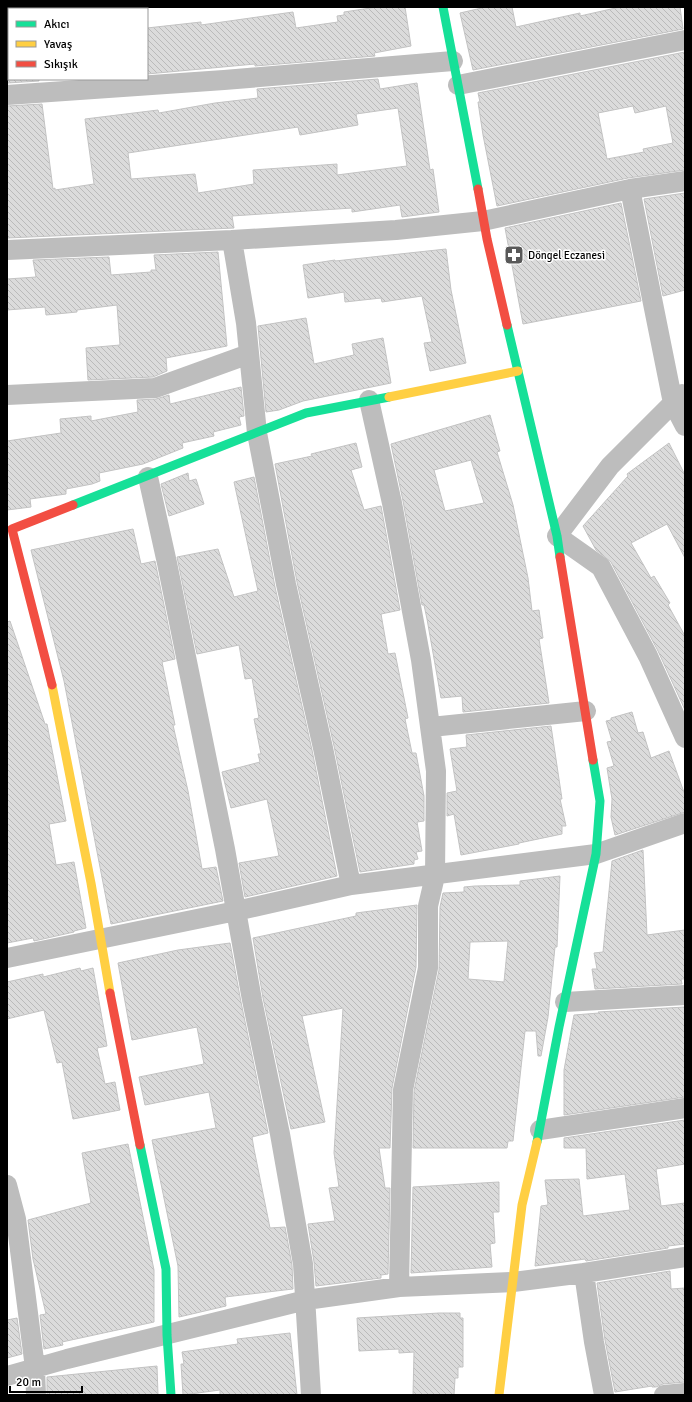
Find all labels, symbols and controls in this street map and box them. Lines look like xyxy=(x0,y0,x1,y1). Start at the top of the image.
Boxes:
legend xyxy=(8,8,148,80)
text: Akıcı xyxy=(44,17,70,32)
text: Yavaş xyxy=(44,37,72,52)
text: Sıkışık xyxy=(44,57,78,72)
pharmacy icon: Döngel Eczanesi xyxy=(503,244,525,266)
place label: Döngel Eczanesi xyxy=(528,249,605,262)
scale bar xyxy=(10,1368,82,1394)
text: 20 m xyxy=(16,1375,41,1390)

